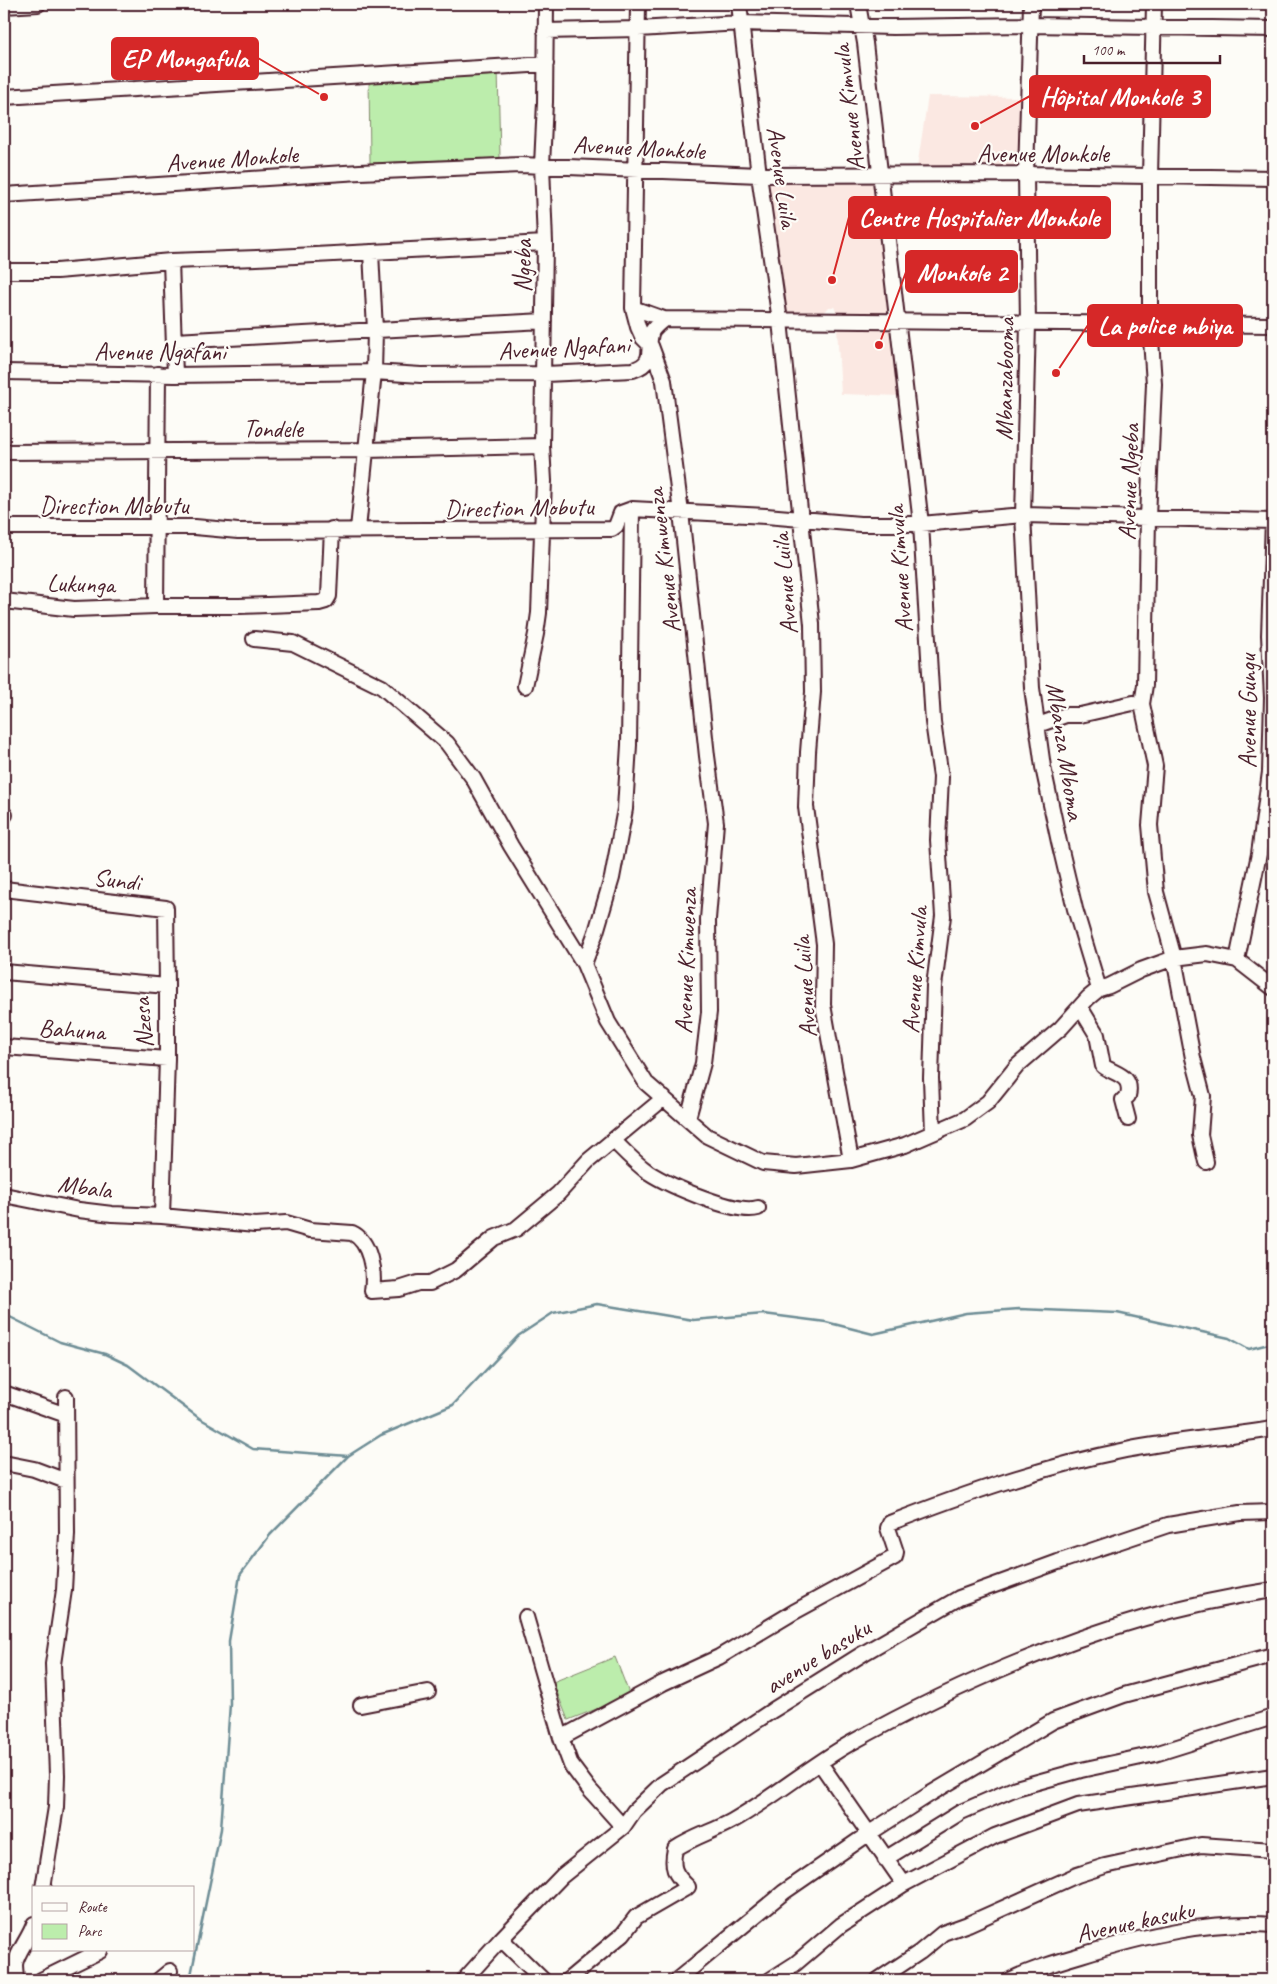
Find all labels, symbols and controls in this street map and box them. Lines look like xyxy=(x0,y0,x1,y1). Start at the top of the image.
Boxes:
scale bar xyxy=(1084,32,1221,64)
callout: EP Mongafula xyxy=(112,38,258,79)
street label: Avenue Kimvula xyxy=(825,40,873,173)
text: 100 m xyxy=(1092,41,1126,60)
text: EP Mongafula xyxy=(122,42,251,75)
callout: Hôpital Monkole 3 xyxy=(1030,76,1210,117)
text: Hôpital Monkole 3 xyxy=(1040,80,1202,113)
street label: Avenue Luila xyxy=(759,125,805,232)
street label: Avenue Monkole xyxy=(572,129,707,168)
street label: Avenue Monkole xyxy=(165,138,301,180)
street label: Avenue Monkole xyxy=(977,138,1111,170)
callout: Centre Hospitalier Monkole xyxy=(849,197,1110,238)
text: Centre Hospitalier Monkole xyxy=(859,201,1102,234)
street label: Ngeba xyxy=(507,237,539,293)
callout: Monkole 2 xyxy=(906,251,1017,292)
text: Monkole 2 xyxy=(917,256,1010,289)
callout: La police mbiya xyxy=(1088,305,1242,346)
text: La police mbiya xyxy=(1098,309,1234,342)
street label: Mbanzabooma xyxy=(988,315,1022,441)
street label: Avenue Ngafani xyxy=(498,328,634,367)
street label: Avenue Ngafani xyxy=(94,336,229,368)
street label: Tondele xyxy=(243,413,305,445)
street label: Avenue Ngeba xyxy=(1111,421,1147,541)
street label: Avenue Kimwenza xyxy=(639,484,689,635)
street label: Direction Mobutu xyxy=(40,490,190,522)
street label: Direction Mobutu xyxy=(444,491,596,525)
street label: Avenue Kimvula xyxy=(879,502,920,633)
street label: Avenue Luila xyxy=(764,529,805,636)
street label: Lukunga xyxy=(46,567,118,601)
street label: Avenue Gungu xyxy=(1232,652,1264,768)
street label: Mbanza Mboma xyxy=(1038,680,1092,824)
street label: Sundi xyxy=(92,861,145,899)
street label: Avenue Kimwenza xyxy=(667,885,705,1034)
street label: Avenue Kimvula xyxy=(895,903,936,1034)
street label: Avenue Luila xyxy=(785,932,825,1039)
street label: Nzesa xyxy=(125,995,161,1049)
street label: Bahuna xyxy=(38,1012,109,1048)
street label: Mbala xyxy=(56,1167,116,1207)
street label: avenue basuku xyxy=(759,1611,878,1702)
legend xyxy=(32,1886,195,1952)
street label: Avenue kasuku xyxy=(1073,1894,1199,1950)
text: Route xyxy=(78,1898,108,1917)
text: Parc xyxy=(78,1922,102,1941)

